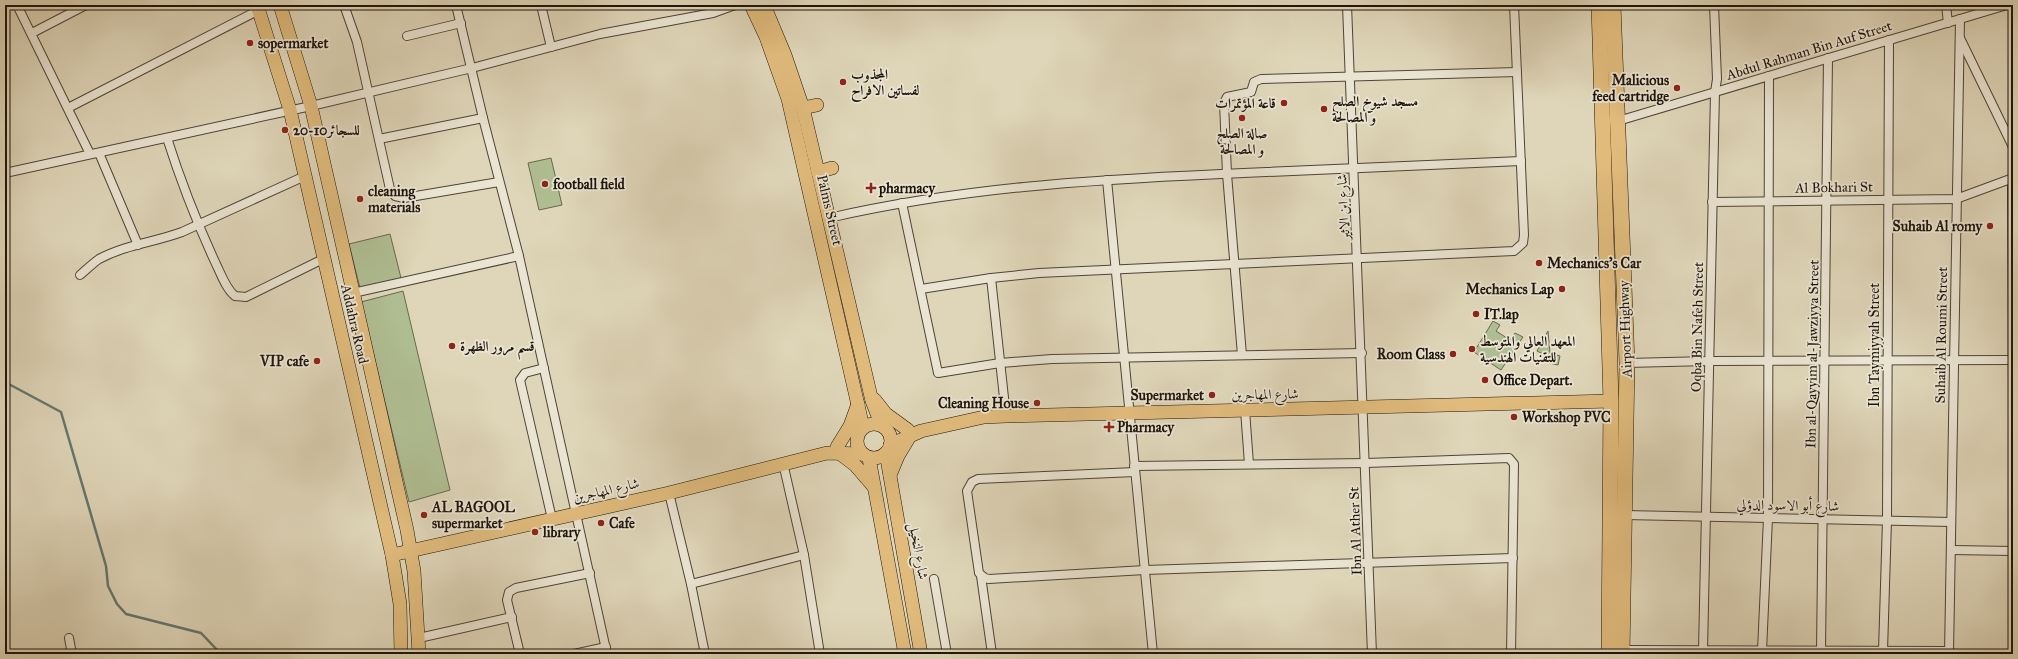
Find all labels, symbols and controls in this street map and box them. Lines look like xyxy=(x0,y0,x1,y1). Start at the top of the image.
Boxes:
street label: Abdul Rahman Bin Auf Street xyxy=(1723,17,1894,84)
place label: sopermarket xyxy=(258,35,328,53)
marker: sopermarket xyxy=(245,38,255,48)
place label: المجذوب لفساتين الافراح xyxy=(851,66,919,103)
place label: Malicious feed cartridge xyxy=(1591,72,1669,106)
marker: المجذوب لفساتين الافراح xyxy=(838,77,848,87)
marker: Malicious feed cartridge xyxy=(1672,83,1682,93)
place label: مسجد شيوخ الصلح و المصالحة xyxy=(1332,93,1418,126)
place label: قاعة المؤتمرات xyxy=(1215,95,1276,113)
marker: قاعة المؤتمرات xyxy=(1279,98,1289,108)
marker: مسجد شيوخ الصلح و المصالحة xyxy=(1319,104,1329,114)
marker: صالة الصلح و المصالحة xyxy=(1237,113,1247,123)
place label: 20-10للسجائر xyxy=(293,122,360,139)
marker: 20-10للسجائر xyxy=(280,125,290,135)
place label: صالة الصلح و المصالحة xyxy=(1217,125,1267,158)
street label: Palms Street xyxy=(813,173,846,247)
street label: شارع ابن الاثير xyxy=(1333,173,1357,242)
place label: football field xyxy=(552,176,626,193)
street label: Al Bokhari St xyxy=(1794,178,1873,197)
marker: football field xyxy=(540,179,550,189)
place label: pharmacy xyxy=(878,180,936,198)
place label: cleaning materials xyxy=(367,183,420,216)
marker: pharmacy xyxy=(866,183,876,193)
marker: cleaning materials xyxy=(355,194,365,204)
place label: Suhaib Al romy xyxy=(1893,218,1983,236)
marker: Suhaib Al romy xyxy=(1985,221,1995,231)
place label: Mechanics’s Car xyxy=(1547,255,1642,272)
marker: Mechanics’s Car xyxy=(1534,258,1544,268)
street label: Ibn al-Qayyim al-Jawziyya Street xyxy=(1802,259,1824,449)
street label: Oqba Bin Nafeh Street xyxy=(1688,262,1708,392)
street label: Suhaib Al Roumi Street xyxy=(1932,266,1951,404)
street label: Airport Highway xyxy=(1615,280,1636,379)
place label: Mechanics Lap xyxy=(1466,281,1554,299)
street label: Addahra Road xyxy=(337,282,372,366)
street label: Ibn Taymiyyah Street xyxy=(1866,283,1883,407)
marker: Mechanics Lap xyxy=(1557,284,1567,294)
place label: IT.lap xyxy=(1484,306,1519,324)
marker: IT.lap xyxy=(1471,309,1481,319)
place label: المعهد العالي والمتوسط للتقنيات الهندسية xyxy=(1480,333,1575,366)
place label: قسم مرور الظهرة xyxy=(460,338,535,360)
marker: قسم مرور الظهرة xyxy=(447,341,457,351)
marker: المعهد العالي والمتوسط للتقنيات الهندسية xyxy=(1467,344,1477,354)
place label: Room Class xyxy=(1377,346,1445,363)
marker: Room Class xyxy=(1448,349,1458,359)
place label: VIP cafe xyxy=(259,353,309,370)
marker: VIP cafe xyxy=(312,356,322,366)
place label: Office Depart. xyxy=(1493,372,1573,390)
marker: Office Depart. xyxy=(1480,375,1490,385)
street label: شارع المهاجرين xyxy=(1231,385,1299,407)
place label: Supermarket xyxy=(1130,387,1204,405)
marker: Supermarket xyxy=(1207,390,1217,400)
place label: Cleaning House xyxy=(938,395,1029,413)
marker: Cleaning House xyxy=(1032,398,1042,408)
place label: Workshop PVC xyxy=(1522,409,1611,427)
marker: Workshop PVC xyxy=(1509,412,1519,422)
place label: Pharmacy xyxy=(1117,419,1176,437)
marker: Pharmacy xyxy=(1104,422,1114,432)
street label: شارع المهاجرين xyxy=(571,475,642,509)
street label: Ibn Al Ather St xyxy=(1345,486,1366,576)
street label: شارع أبو الاسود الدؤلي xyxy=(1736,494,1840,518)
place label: AL BAGOOL supermarket xyxy=(431,499,516,533)
marker: AL BAGOOL supermarket xyxy=(419,510,429,520)
place label: Cafe xyxy=(609,515,635,532)
marker: Cafe xyxy=(596,518,606,528)
street label: شارع النخيل xyxy=(902,521,932,581)
place label: library xyxy=(542,524,582,542)
marker: library xyxy=(530,527,540,537)

